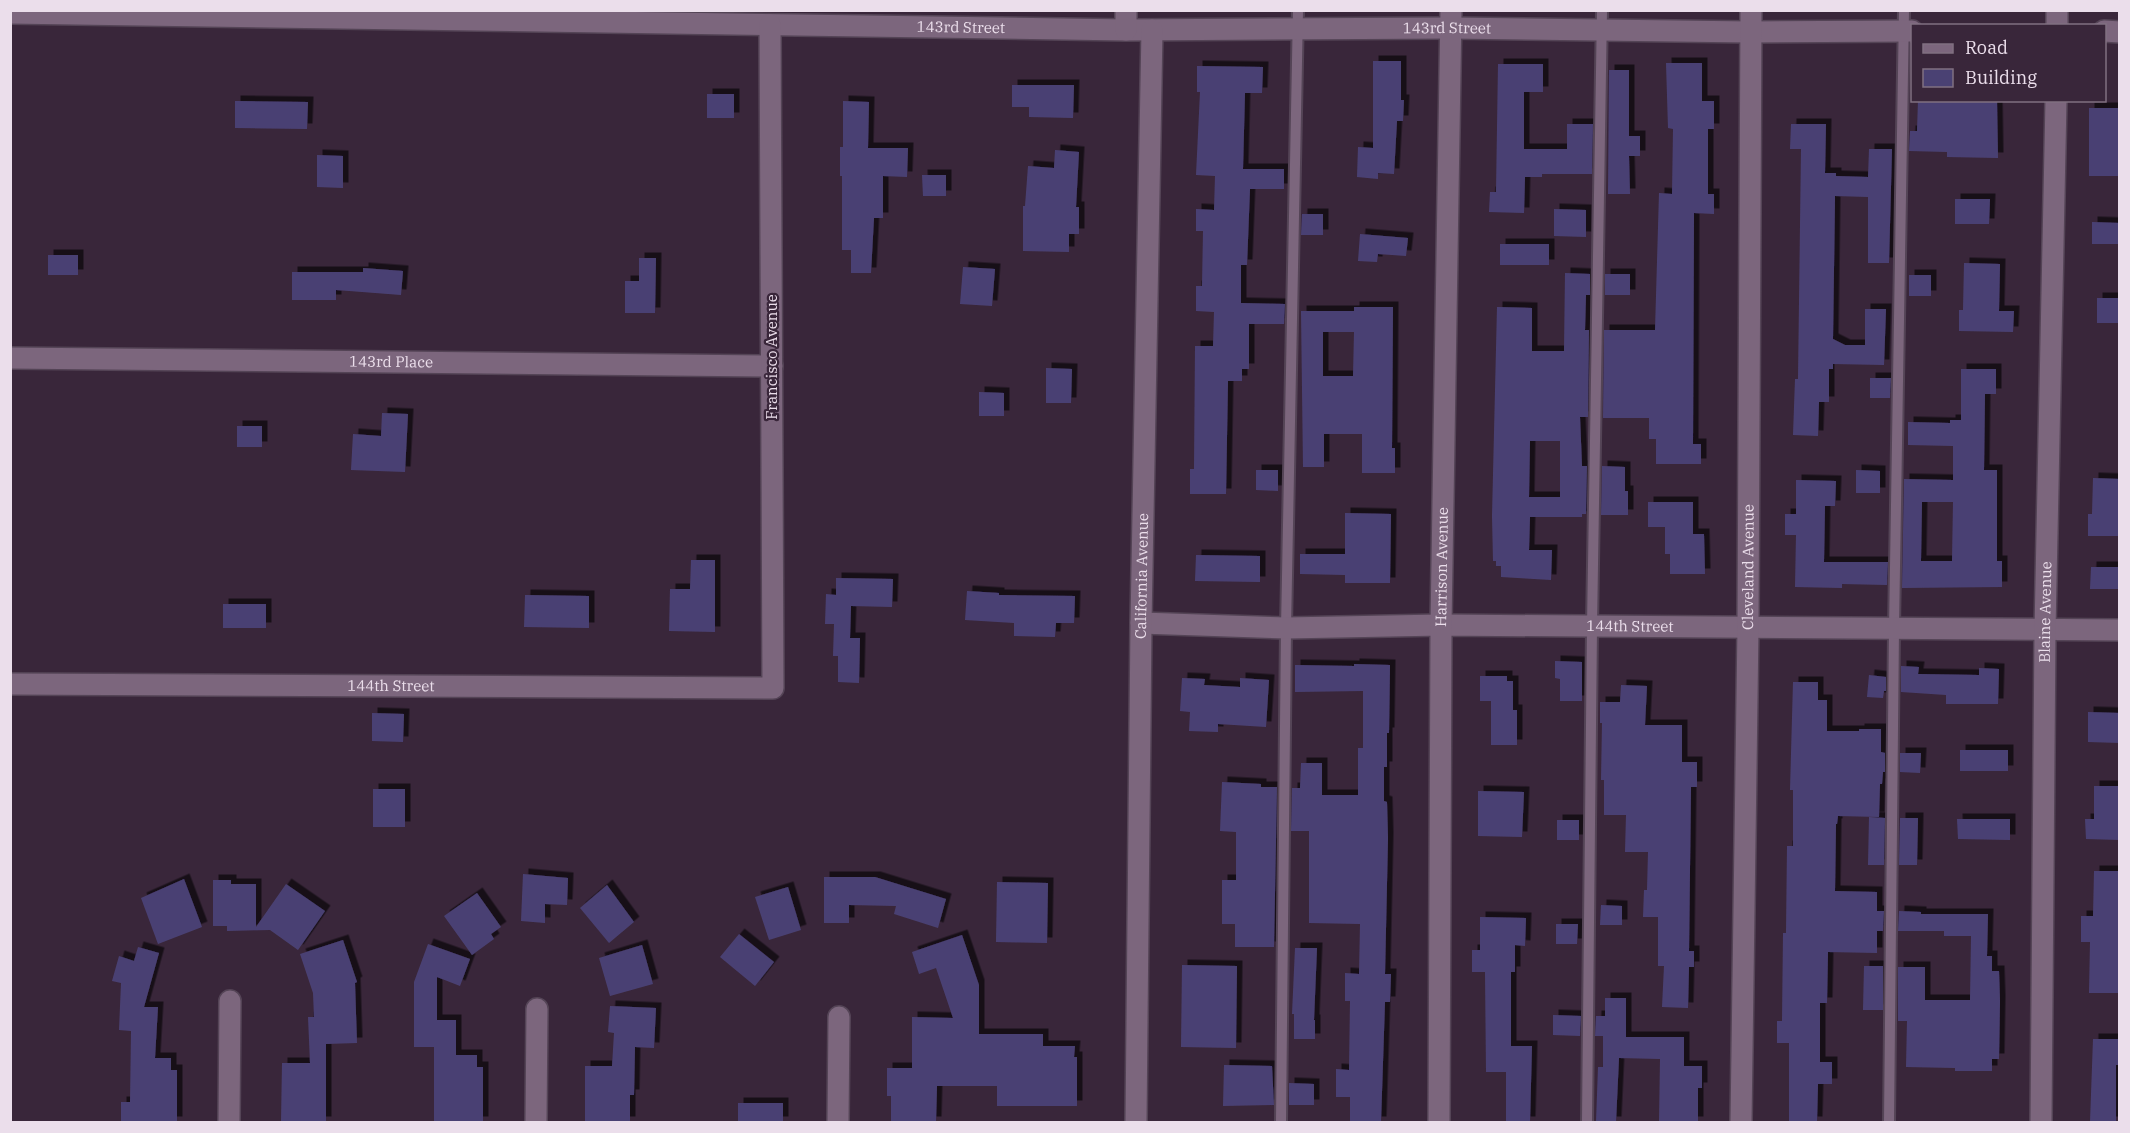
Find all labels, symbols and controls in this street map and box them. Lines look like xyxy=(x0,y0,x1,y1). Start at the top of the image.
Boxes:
street label: 143rd Street xyxy=(917,17,1005,37)
street label: 143rd Street xyxy=(1403,18,1491,38)
legend xyxy=(1911,24,2106,102)
text: Road xyxy=(1965,36,2008,59)
text: Building xyxy=(1965,66,2037,89)
street label: Francisco Avenue xyxy=(762,294,781,420)
street label: 143rd Place xyxy=(349,352,433,371)
street label: Cleveland Avenue xyxy=(1738,504,1758,630)
street label: Harrison Avenue xyxy=(1431,507,1452,627)
street label: California Avenue xyxy=(1131,513,1152,639)
street label: Blaine Avenue xyxy=(2035,561,2055,663)
street label: 144th Street xyxy=(1586,616,1674,636)
street label: 144th Street xyxy=(347,676,435,695)

